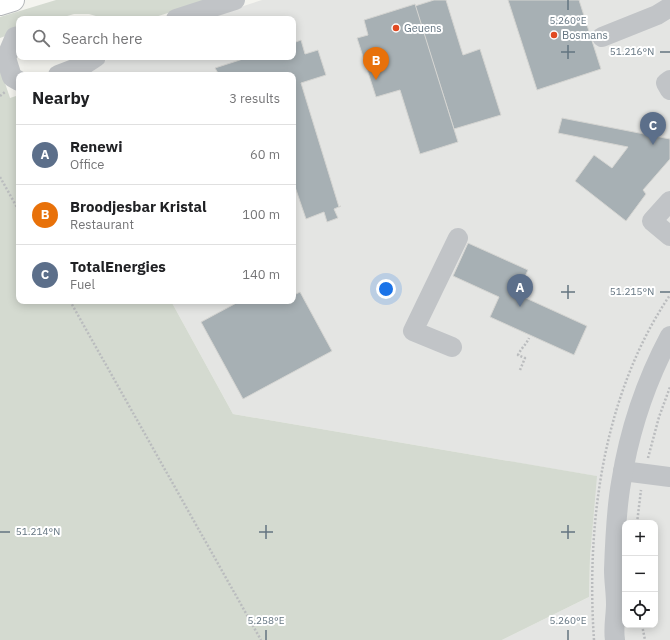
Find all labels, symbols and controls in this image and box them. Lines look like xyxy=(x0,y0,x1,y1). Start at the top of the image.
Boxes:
text: 5.260°E xyxy=(549,14,587,27)
search box xyxy=(16,16,296,60)
place label: Geuens xyxy=(404,21,442,35)
marker: Geuens xyxy=(391,23,401,33)
icon: search xyxy=(30,27,52,49)
place label: Bosmans xyxy=(562,28,608,42)
text: Search here xyxy=(62,29,142,48)
marker: Bosmans xyxy=(549,30,559,40)
text: 51.216°N xyxy=(610,45,654,58)
pin: B xyxy=(363,47,389,80)
text: Nearby xyxy=(32,87,90,109)
text: 3 results xyxy=(229,90,280,107)
pin: C xyxy=(640,112,666,145)
text: Renewi xyxy=(70,137,123,156)
text: A xyxy=(41,146,49,163)
text: 60 m xyxy=(250,146,280,163)
text: Office xyxy=(70,156,104,173)
text: Broodjesbar Kristal xyxy=(70,197,206,216)
text: B xyxy=(41,206,49,223)
text: 100 m xyxy=(242,206,280,223)
text: Restaurant xyxy=(70,216,134,233)
text: TotalEnergies xyxy=(70,257,166,276)
text: C xyxy=(41,266,49,283)
text: 140 m xyxy=(242,266,280,283)
pin: A xyxy=(507,274,533,307)
text: Fuel xyxy=(70,276,95,293)
your location xyxy=(376,279,396,299)
text: 51.215°N xyxy=(610,285,654,298)
map controls xyxy=(622,520,658,628)
button: + xyxy=(622,520,658,556)
text: 51.214°N xyxy=(16,525,60,538)
button: − xyxy=(622,556,658,592)
button: locate xyxy=(622,592,658,628)
text: 5.258°E xyxy=(247,614,285,627)
text: 5.260°E xyxy=(549,614,587,627)

